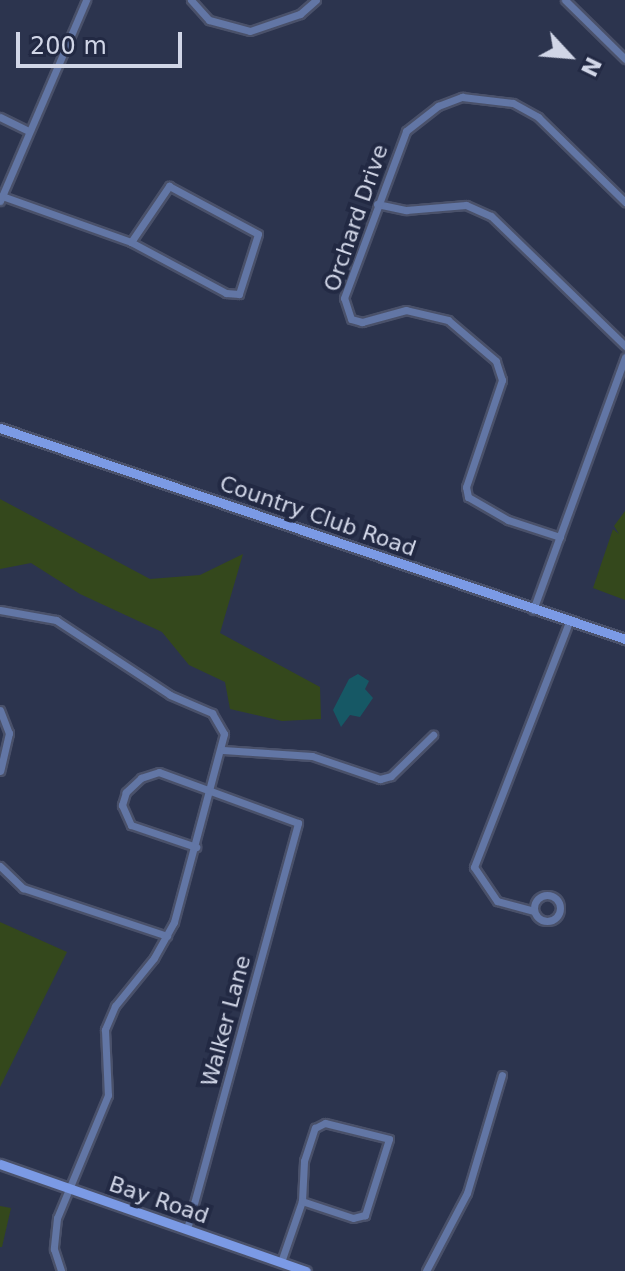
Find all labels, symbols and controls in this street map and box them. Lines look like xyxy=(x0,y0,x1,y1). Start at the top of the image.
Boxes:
scale bar xyxy=(20,16,186,66)
north arrow xyxy=(529,16,609,96)
text: 200 m xyxy=(30,32,107,60)
text: N xyxy=(576,53,606,80)
street label: Orchard Drive xyxy=(319,141,393,295)
street label: Country Club Road xyxy=(216,470,420,562)
street label: Walker Lane xyxy=(196,953,256,1089)
street label: Bay Road xyxy=(106,1171,212,1229)

